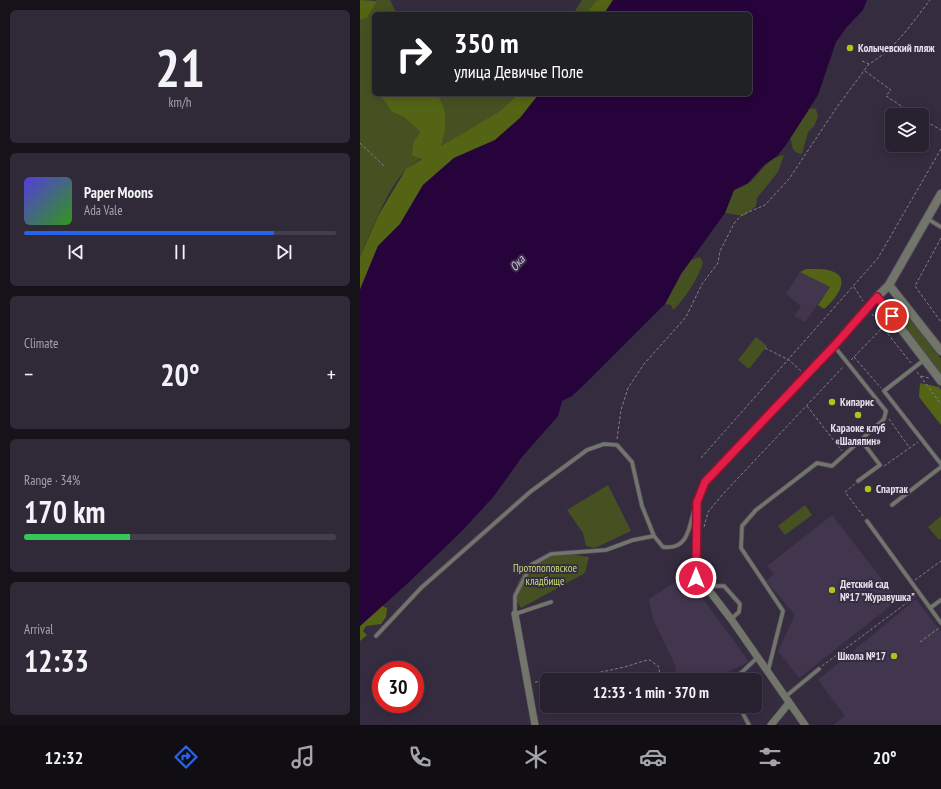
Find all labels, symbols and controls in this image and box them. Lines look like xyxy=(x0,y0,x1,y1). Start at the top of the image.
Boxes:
text: 350 m xyxy=(454,24,518,61)
icon: right xyxy=(388,28,440,80)
text: 21 xyxy=(155,34,205,101)
place label: Колычевский пляж xyxy=(858,41,935,55)
marker: Колычевский пляж xyxy=(845,43,855,53)
text: улица Девичье Поле xyxy=(454,60,583,83)
text: km/h xyxy=(168,94,192,111)
map controls xyxy=(885,108,929,152)
button: layers xyxy=(885,108,929,152)
text: Paper Moons xyxy=(84,183,153,202)
text: Ada Vale xyxy=(84,202,123,219)
icon: previous xyxy=(65,241,87,263)
icon: pause xyxy=(169,241,191,263)
icon: next xyxy=(273,241,295,263)
water label: Ока xyxy=(506,251,529,274)
pin xyxy=(875,299,909,333)
icon: arrive xyxy=(881,305,903,327)
text: Climate xyxy=(24,335,58,352)
text: 20° xyxy=(160,355,200,394)
text: − xyxy=(24,360,33,388)
text: + xyxy=(327,360,336,388)
place label: Кипарис xyxy=(840,395,874,409)
marker: Кипарис xyxy=(827,397,837,407)
marker: Караоке клуб «Шаляпин» xyxy=(853,410,863,420)
place label: Караоке клуб «Шаляпин» xyxy=(831,421,886,448)
text: Range · 34% xyxy=(24,472,80,489)
place label: Спартак xyxy=(876,482,909,496)
marker: Спартак xyxy=(863,484,873,494)
text: 170 km xyxy=(24,492,105,531)
position arrow xyxy=(675,557,717,599)
park label: Протопоповское кладбище xyxy=(513,561,578,588)
place label: Детский сад №17 "Журавушка" xyxy=(840,577,915,604)
marker: Детский сад №17 "Журавушка" xyxy=(827,585,837,595)
text: Arrival xyxy=(24,621,53,638)
text: 12:33 xyxy=(24,641,89,680)
place label: Школа №17 xyxy=(837,649,886,663)
marker: Школа №17 xyxy=(889,651,899,661)
speed limit sign: 30 xyxy=(372,661,424,713)
text: 12:33 · 1 min · 370 m xyxy=(593,683,709,702)
icon: directions xyxy=(172,743,200,771)
icon: music xyxy=(289,743,317,771)
icon: phone xyxy=(406,743,434,771)
icon: climate xyxy=(522,743,550,771)
icon: car xyxy=(639,743,667,771)
icon: filters xyxy=(756,743,784,771)
text: 12:32 xyxy=(44,746,83,769)
text: 20° xyxy=(873,746,897,769)

